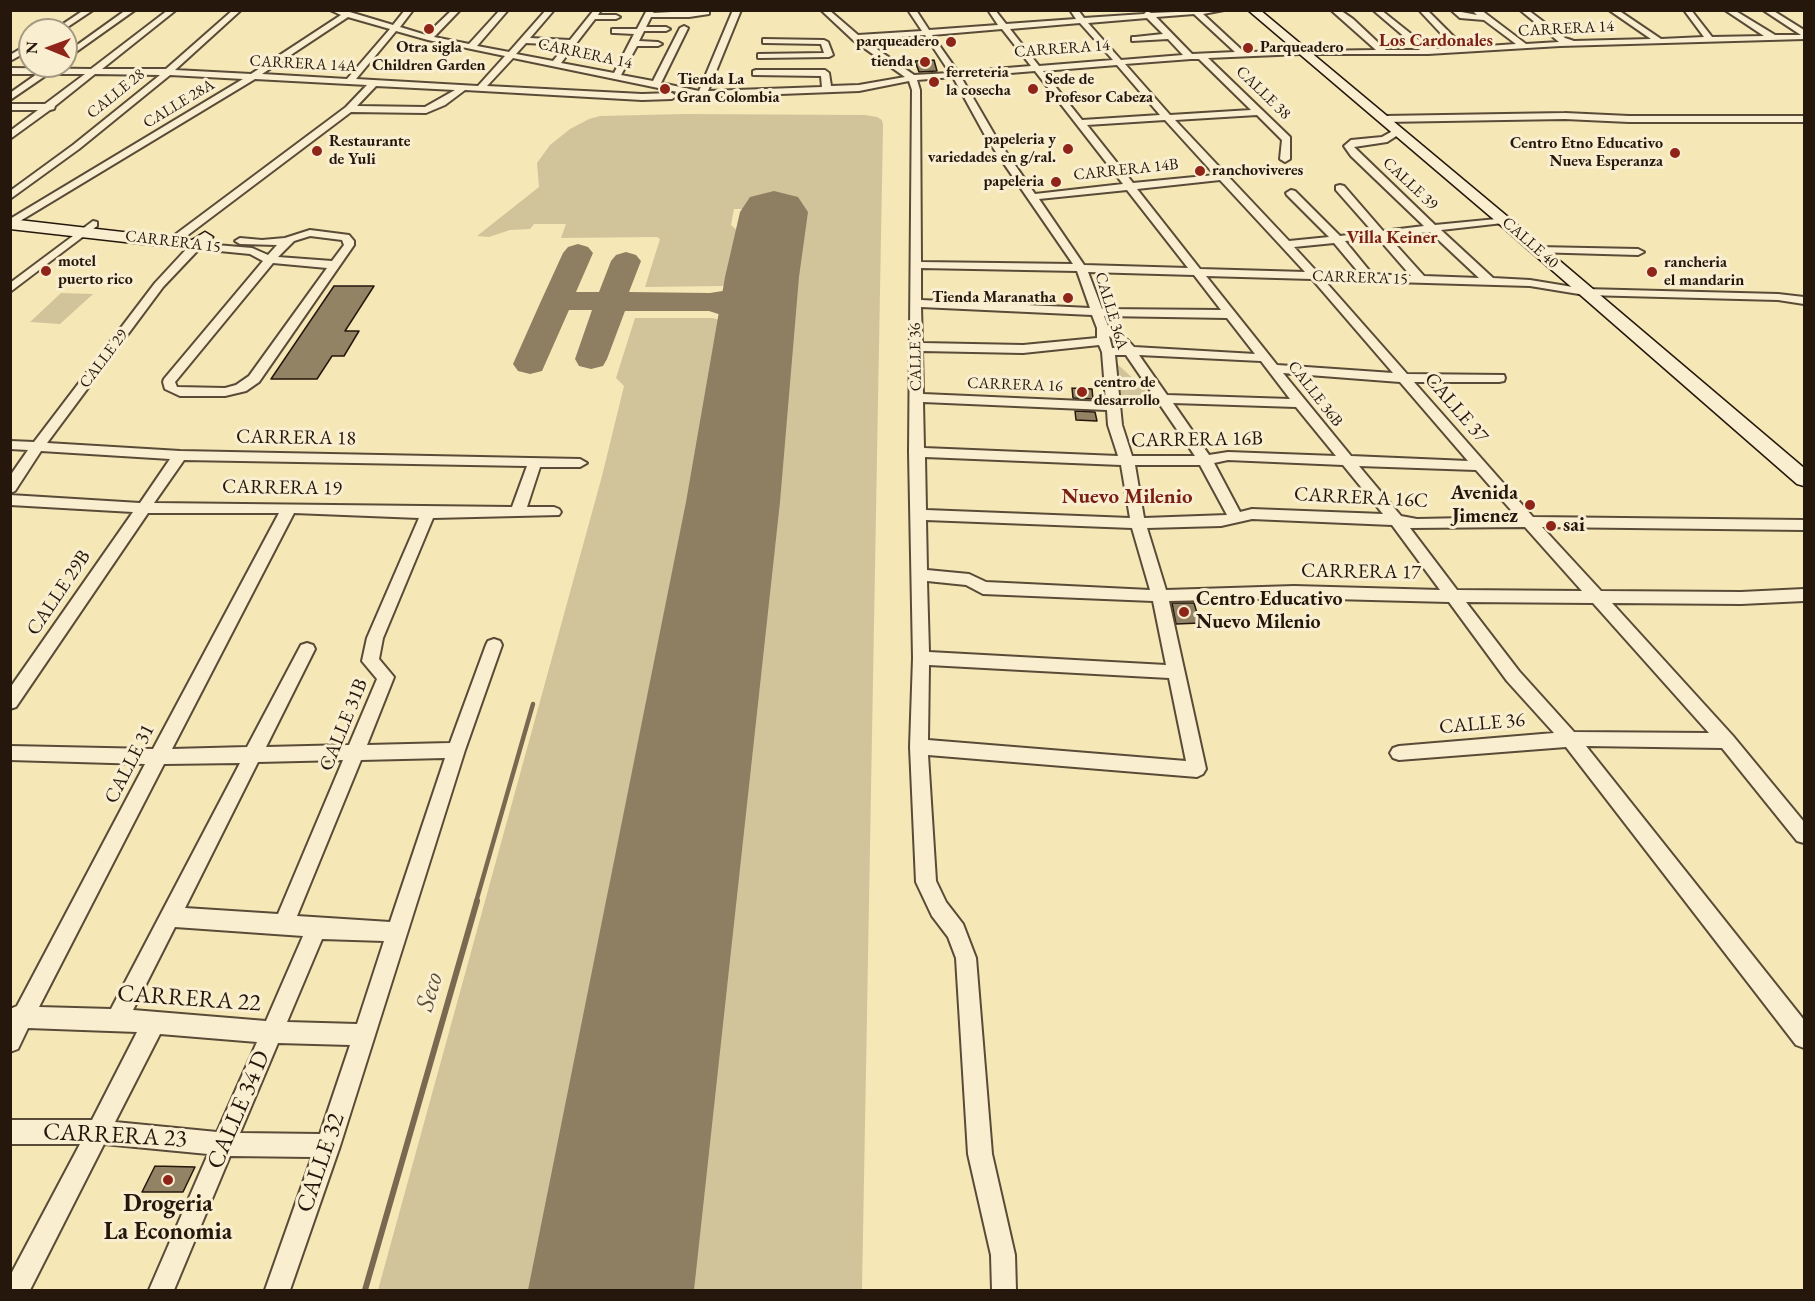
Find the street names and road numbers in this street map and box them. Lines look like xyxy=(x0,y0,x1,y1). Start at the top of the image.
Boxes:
street label: CARRERA 14 xyxy=(1518,17,1614,41)
street label: CARRERA 14 xyxy=(536,35,634,73)
street label: CARRERA 14 xyxy=(1013,36,1111,62)
street label: CARRERA 14A xyxy=(249,52,357,76)
street label: CALLE 38 xyxy=(1232,62,1294,124)
street label: CALLE 28 xyxy=(83,65,149,123)
street label: CALLE 28A xyxy=(140,75,218,133)
street label: CALLE 39 xyxy=(1378,154,1442,214)
street label: CARRERA 14B xyxy=(1073,155,1179,185)
street label: CALLE 40 xyxy=(1498,213,1562,273)
street label: CARRERA 15 xyxy=(124,227,222,257)
street label: CARRERA 15 xyxy=(1312,267,1408,289)
street label: CALLE 36A xyxy=(1090,270,1132,352)
street label: CALLE 36 xyxy=(906,322,926,392)
street label: CALLE 29 xyxy=(76,326,132,392)
street label: CALLE 36B xyxy=(1283,357,1347,431)
street label: CALLE 37 xyxy=(1419,368,1493,448)
street label: CARRERA 16 xyxy=(967,374,1063,396)
street label: CARRERA 18 xyxy=(236,425,356,451)
street label: CARRERA 16B xyxy=(1131,427,1263,453)
street label: CARRERA 19 xyxy=(222,475,342,501)
street label: CARRERA 16C xyxy=(1293,483,1429,513)
street label: CALLE 29B xyxy=(22,546,96,640)
street label: CARRERA 17 xyxy=(1301,559,1421,585)
street label: CALLE 31B xyxy=(315,675,373,775)
street label: CALLE 36 xyxy=(1438,708,1526,740)
street label: CALLE 31 xyxy=(100,720,160,808)
street label: CARRERA 22 xyxy=(116,980,262,1018)
street label: CALLE 34 D xyxy=(201,1046,277,1174)
street label: CALLE 32 xyxy=(291,1110,351,1216)
street label: CARRERA 23 xyxy=(42,1118,188,1154)

